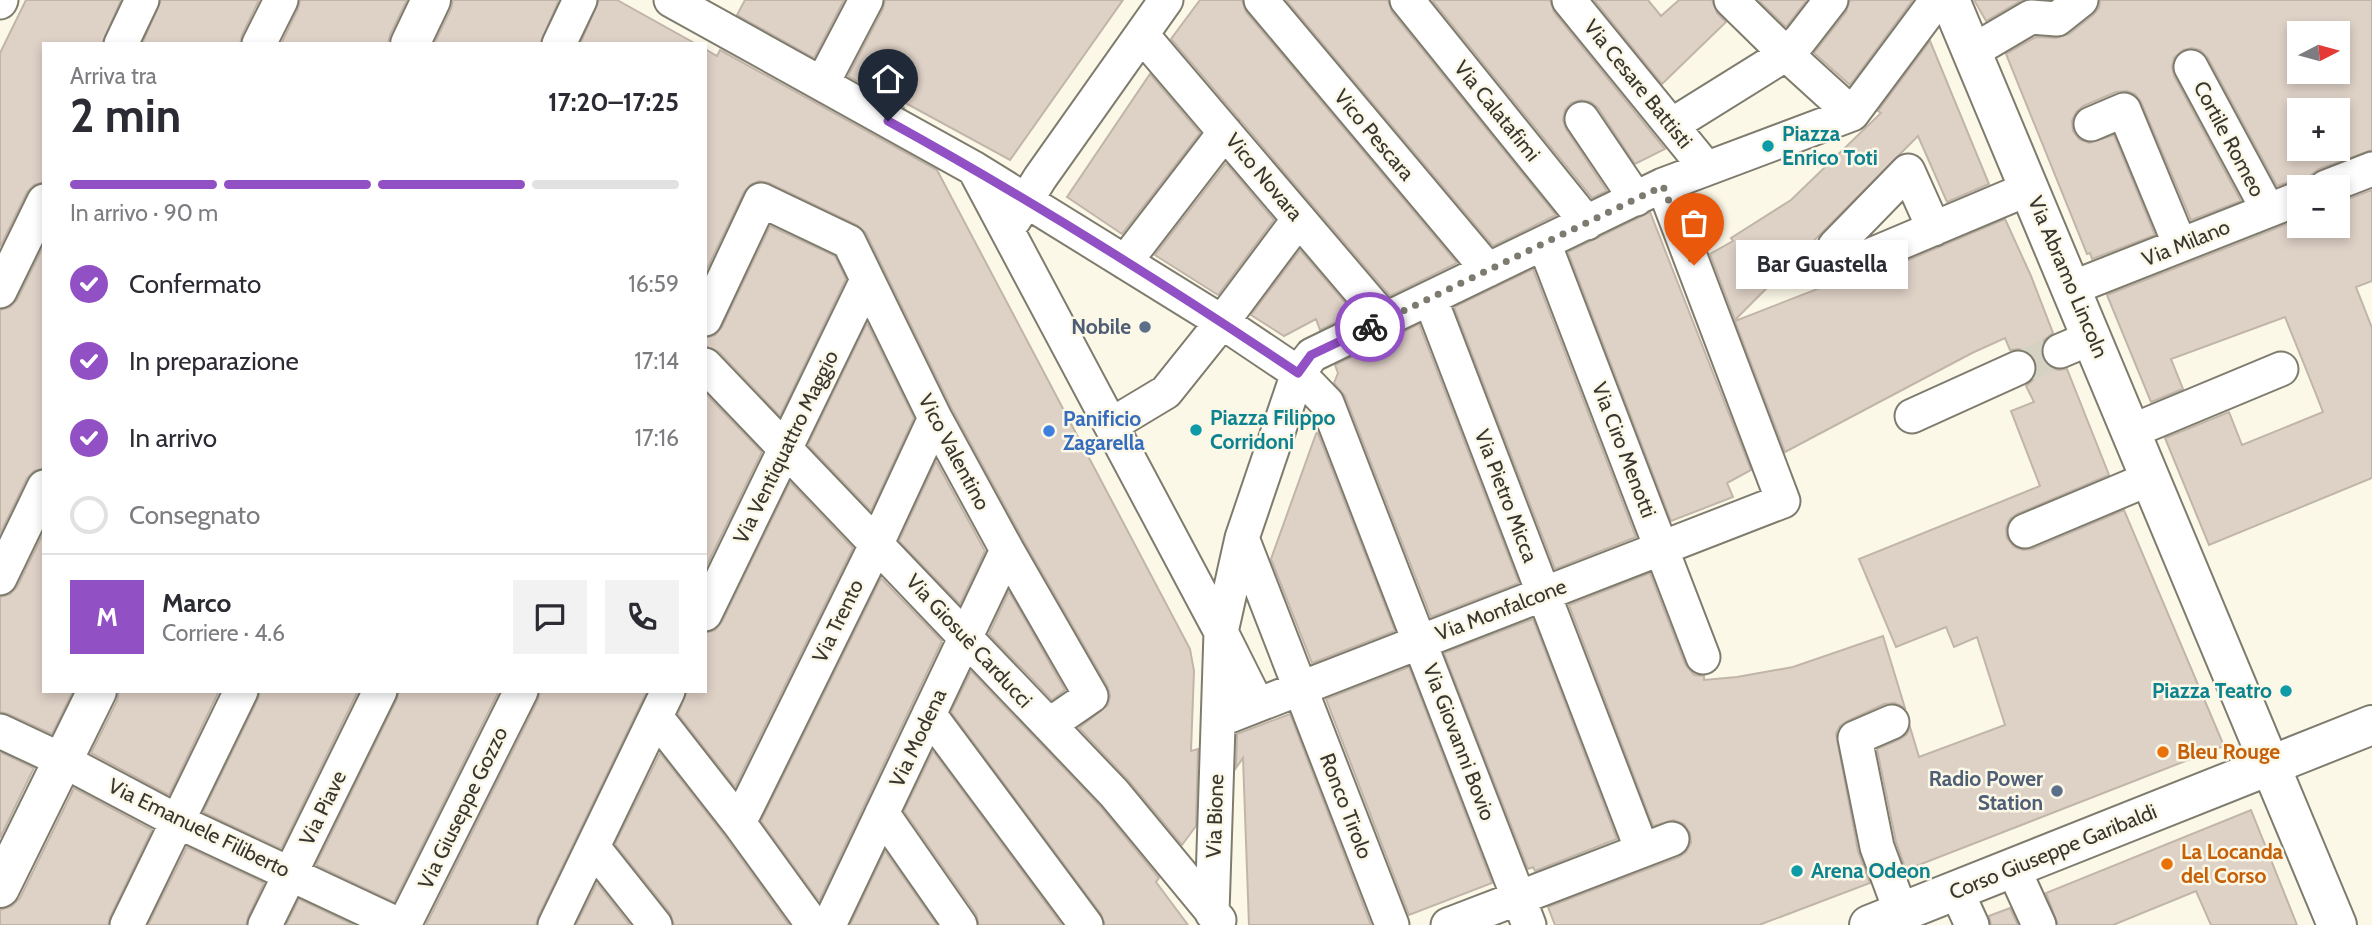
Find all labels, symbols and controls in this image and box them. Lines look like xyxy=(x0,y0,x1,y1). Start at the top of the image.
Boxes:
street label: Via Cesare Battisti xyxy=(1579,14,1698,153)
north arrow xyxy=(2287,21,2350,84)
map controls xyxy=(2287,21,2350,238)
pin xyxy=(858,49,918,121)
street label: Via Calatafimi xyxy=(1449,55,1546,166)
icon: home xyxy=(869,60,907,98)
text: Arriva tra xyxy=(70,62,157,90)
street label: Cortile Romeo xyxy=(2189,77,2270,201)
street label: Vico Pescara xyxy=(1329,84,1420,185)
text: 17:20–17:25 xyxy=(548,86,679,118)
text: 2 min xyxy=(70,88,181,144)
button: + xyxy=(2287,98,2350,161)
place label: Piazza Enrico Toti xyxy=(1782,121,1878,170)
street label: Vico Novara xyxy=(1221,128,1308,226)
marker: Piazza Enrico Toti xyxy=(1760,138,1776,154)
button: − xyxy=(2287,175,2350,238)
street label: Via Abramo Lincoln xyxy=(2023,192,2114,361)
pin xyxy=(1664,193,1724,265)
text: In arrivo · 90 m xyxy=(70,199,218,227)
icon: bag xyxy=(1675,204,1713,242)
street label: Via Milano xyxy=(2138,214,2233,271)
callout: Bar Guastella xyxy=(1736,240,1908,290)
text: Bar Guastella xyxy=(1757,250,1887,278)
icon: check xyxy=(70,265,108,303)
text: Confermato xyxy=(129,268,261,300)
text: 16:59 xyxy=(628,270,679,298)
courier xyxy=(1335,292,1405,362)
icon: bike xyxy=(1351,308,1389,346)
place label: Nobile xyxy=(1071,314,1131,339)
marker: Nobile xyxy=(1137,319,1153,335)
icon: check xyxy=(70,342,108,380)
text: In preparazione xyxy=(129,345,299,377)
street label: Via Ventiquattro Maggio xyxy=(728,346,843,548)
text: 17:14 xyxy=(634,347,679,375)
street label: Via Ciro Menotti xyxy=(1587,379,1662,521)
street label: Vico Valentino xyxy=(913,389,995,514)
place label: Piazza Filippo Corridoni xyxy=(1210,405,1335,454)
place label: Panificio Zagarella xyxy=(1063,406,1145,455)
icon: check xyxy=(70,419,108,457)
text: In arrivo xyxy=(129,422,217,454)
marker: Piazza Filippo Corridoni xyxy=(1188,422,1204,438)
marker: Panificio Zagarella xyxy=(1041,423,1057,439)
text: 17:16 xyxy=(635,424,679,452)
street label: Via Pietro Micca xyxy=(1470,426,1543,566)
text: Consegnato xyxy=(129,499,260,531)
street label: Via Giosuè Carducci xyxy=(901,569,1038,713)
street label: Via Monfalcone xyxy=(1432,573,1570,646)
street label: Via Trento xyxy=(807,575,868,667)
button: chat xyxy=(513,580,587,654)
button: phone xyxy=(605,580,679,654)
text: Marco xyxy=(162,587,231,619)
text: M xyxy=(96,601,118,633)
text: Corriere · 4.6 xyxy=(162,619,285,647)
street label: Via Giovanni Bovio xyxy=(1418,660,1501,824)
place label: Piazza Teatro xyxy=(2152,678,2272,703)
marker: Piazza Teatro xyxy=(2278,683,2294,699)
street label: Via Modena xyxy=(884,685,951,791)
street label: Via Giuseppe Gozzo xyxy=(412,723,513,893)
place label: Bleu Rouge xyxy=(2177,739,2280,764)
marker: Bleu Rouge xyxy=(2155,744,2171,760)
street label: Ronco Tirolo xyxy=(1315,750,1378,862)
street label: Via Piave xyxy=(294,766,351,849)
place label: Radio Power Station xyxy=(1929,766,2043,815)
street label: Via Emanuele Filiberto xyxy=(104,773,294,882)
street label: Via Bione xyxy=(1201,773,1228,858)
marker: Radio Power Station xyxy=(2049,783,2065,799)
street label: Corso Giuseppe Garibaldi xyxy=(1945,798,2160,905)
place label: La Locanda del Corso xyxy=(2181,839,2284,888)
marker: La Locanda del Corso xyxy=(2159,856,2175,872)
place label: Arena Odeon xyxy=(1811,858,1931,883)
marker: Arena Odeon xyxy=(1789,863,1805,879)

